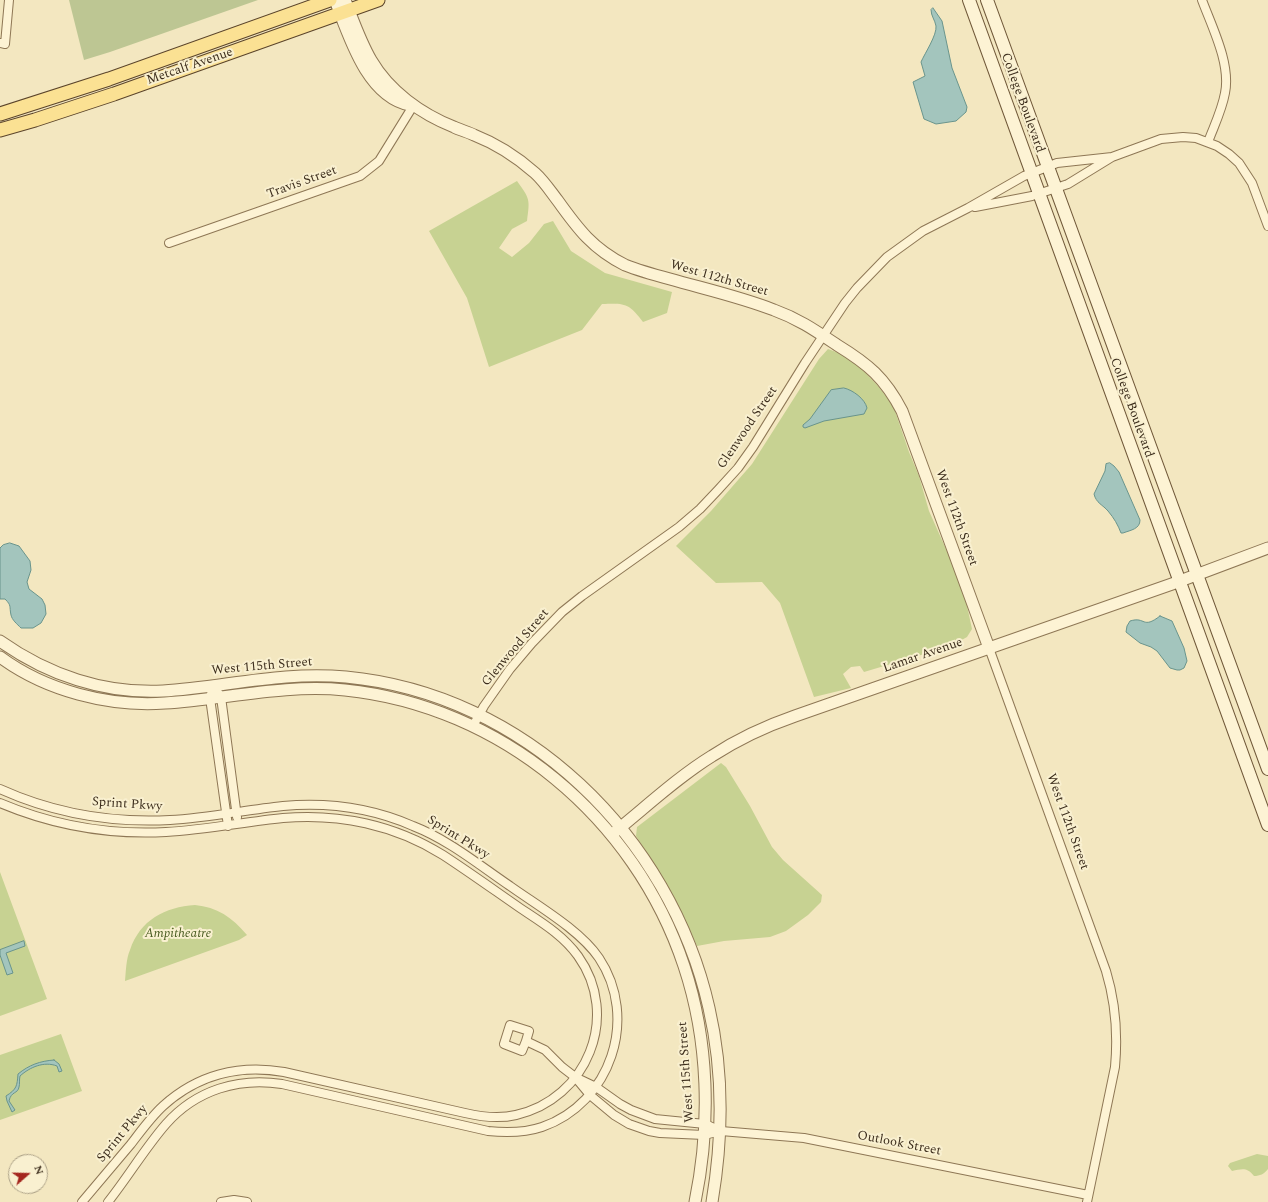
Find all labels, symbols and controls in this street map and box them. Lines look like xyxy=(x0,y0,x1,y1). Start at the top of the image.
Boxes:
street label: Metcalf Avenue xyxy=(145,45,235,89)
street label: College Boulevard xyxy=(997,51,1047,155)
street label: Travis Street xyxy=(265,163,339,203)
street label: West 112th Street xyxy=(668,258,770,300)
street label: College Boulevard xyxy=(1106,356,1156,460)
street label: Glenwood Street xyxy=(715,384,781,472)
street label: West 112th Street xyxy=(931,468,981,568)
street label: Glenwood Street xyxy=(479,606,553,690)
street label: Lamar Avenue xyxy=(881,635,965,677)
street label: West 115th Street xyxy=(211,655,313,679)
street label: West 112th Street xyxy=(1042,772,1092,872)
street label: Sprint Pkwy xyxy=(91,795,163,815)
street label: Sprint Pkwy xyxy=(424,813,492,863)
park label: Ampitheatre xyxy=(145,926,211,942)
street label: West 115th Street xyxy=(676,1021,698,1123)
street label: Sprint Pkwy xyxy=(94,1102,152,1166)
street label: Outlook Street xyxy=(856,1128,942,1160)
north arrow xyxy=(8,1154,48,1194)
text: N xyxy=(29,1163,48,1177)

